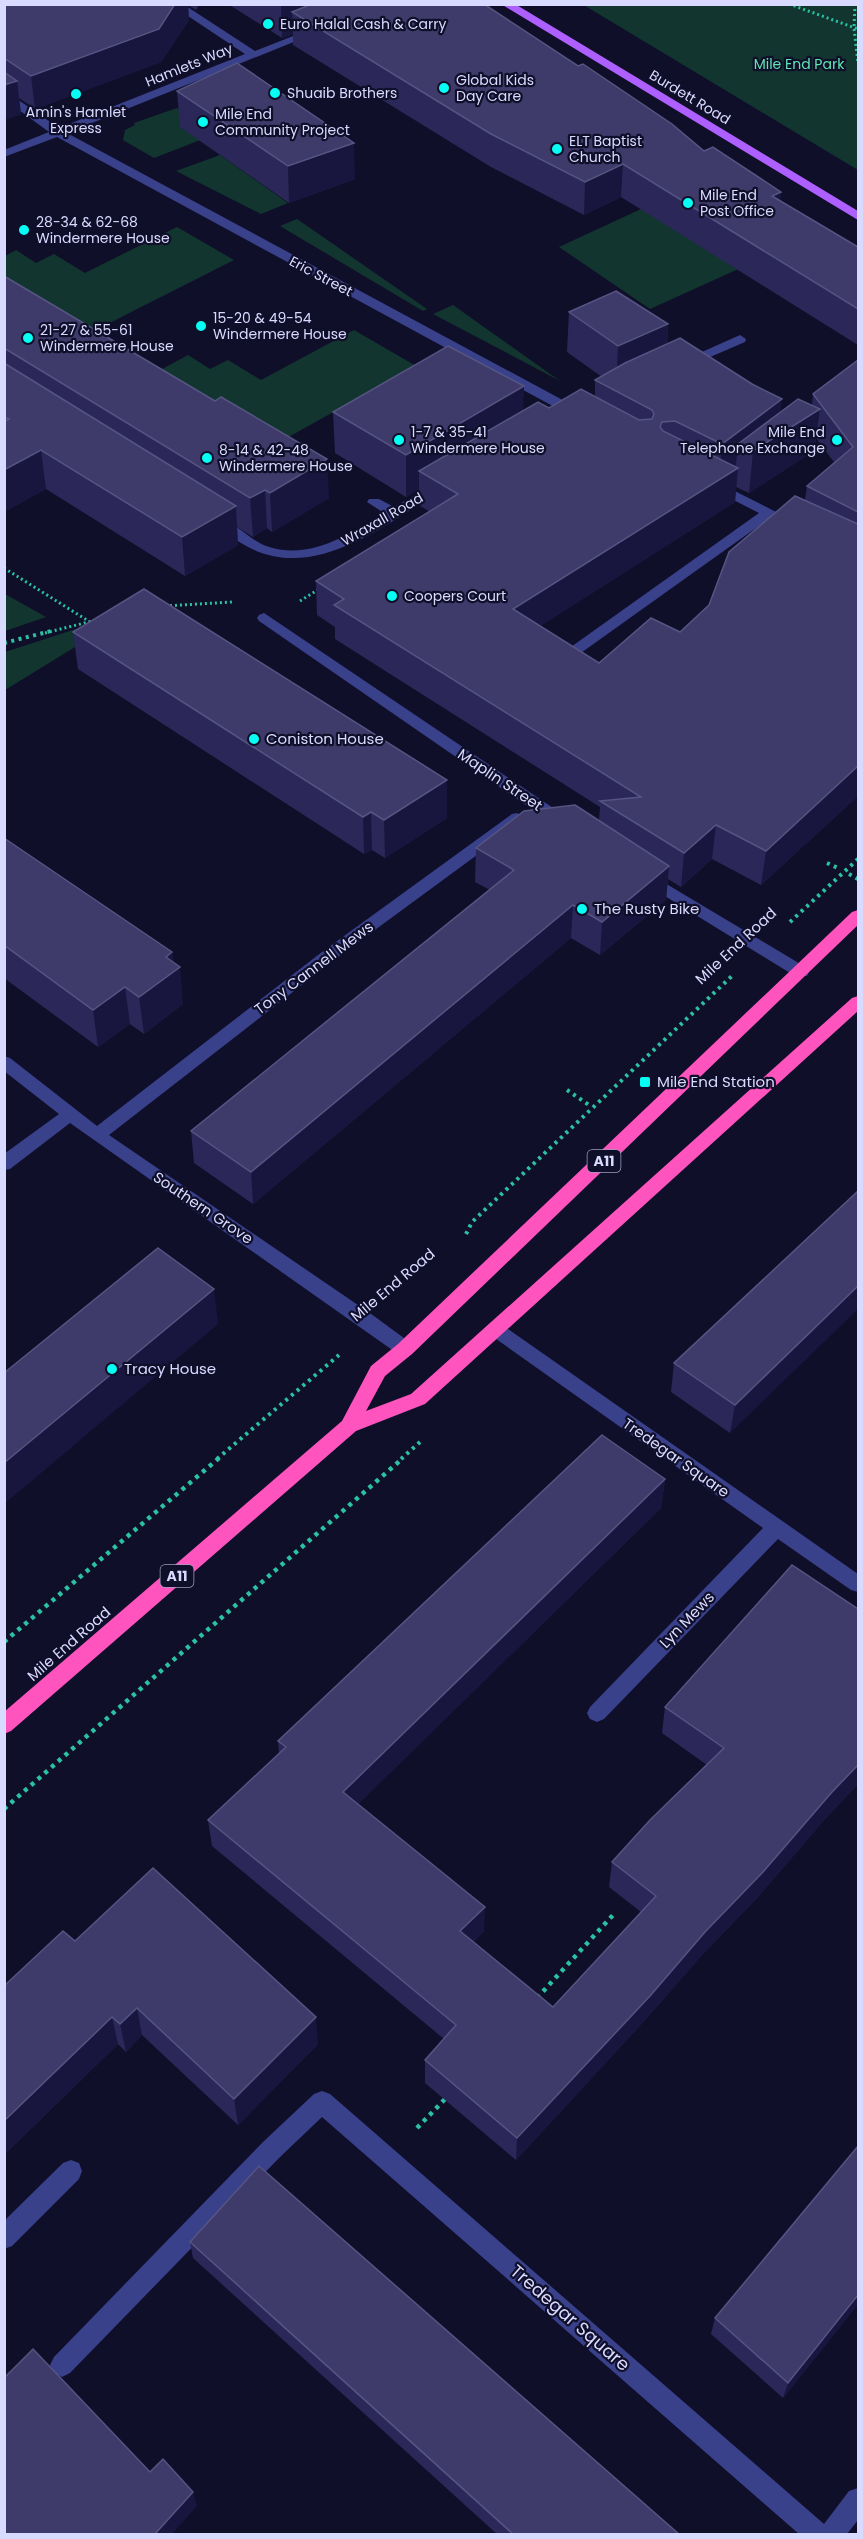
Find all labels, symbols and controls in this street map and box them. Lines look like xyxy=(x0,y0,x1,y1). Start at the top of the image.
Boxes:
place label: Euro Halal Cash & Carry xyxy=(280,14,446,34)
marker: Euro Halal Cash & Carry xyxy=(261,17,275,31)
street label: Hamlets Way xyxy=(142,38,236,92)
park label: Mile End Park xyxy=(754,54,845,74)
street label: Burdett Road xyxy=(646,65,734,129)
place label: Global Kids Day Care xyxy=(456,70,534,106)
marker: Global Kids Day Care xyxy=(437,81,451,95)
place label: Shuaib Brothers xyxy=(287,83,397,103)
marker: Shuaib Brothers xyxy=(268,86,282,100)
marker: Amin's Hamlet Express xyxy=(69,87,83,101)
place label: Amin's Hamlet Express xyxy=(26,102,126,138)
place label: Mile End Community Project xyxy=(215,104,350,140)
marker: Mile End Community Project xyxy=(196,115,210,129)
place label: ELT Baptist Church xyxy=(569,131,642,167)
marker: ELT Baptist Church xyxy=(550,142,564,156)
place label: Mile End Post Office xyxy=(700,185,774,221)
marker: Mile End Post Office xyxy=(681,196,695,210)
place label: 28-34 & 62-68 Windermere House xyxy=(36,212,170,248)
marker: 28-34 & 62-68 Windermere House xyxy=(17,223,31,237)
street label: Eric Street xyxy=(286,251,356,301)
place label: 15-20 & 49-54 Windermere House xyxy=(213,308,347,344)
marker: 15-20 & 49-54 Windermere House xyxy=(194,319,208,333)
place label: 21-27 & 55-61 Windermere House xyxy=(40,320,174,356)
marker: 21-27 & 55-61 Windermere House xyxy=(21,331,35,345)
place label: 1-7 & 35-41 Windermere House xyxy=(411,422,545,458)
place label: Mile End Telephone Exchange xyxy=(680,422,825,458)
marker: 1-7 & 35-41 Windermere House xyxy=(392,433,406,447)
marker: Mile End Telephone Exchange xyxy=(830,433,844,447)
place label: 8-14 & 42-48 Windermere House xyxy=(219,440,353,476)
marker: 8-14 & 42-48 Windermere House xyxy=(200,451,214,465)
street label: Wraxall Road xyxy=(337,487,427,551)
place label: Coopers Court xyxy=(404,586,506,606)
marker: Coopers Court xyxy=(385,589,399,603)
place label: Coniston House xyxy=(266,728,384,749)
marker: Coniston House xyxy=(247,732,261,746)
street label: Maplin Street xyxy=(454,743,547,816)
place label: The Rusty Bike xyxy=(594,898,699,919)
marker: The Rusty Bike xyxy=(575,902,589,916)
street label: Mile End Road xyxy=(690,902,781,989)
street label: Tony Cannell Mews xyxy=(250,916,378,1019)
place label: Mile End Station xyxy=(657,1071,775,1092)
marker: Mile End Station xyxy=(638,1075,652,1089)
road number: A11 xyxy=(588,1150,620,1172)
street label: Southern Grove xyxy=(149,1166,257,1249)
street label: Mile End Road xyxy=(346,1243,439,1326)
place label: Tracy House xyxy=(124,1358,216,1379)
marker: Tracy House xyxy=(105,1362,119,1376)
street label: Tredegar Square xyxy=(619,1413,734,1502)
road number: A11 xyxy=(160,1565,194,1587)
street label: Lyn Mews xyxy=(654,1587,719,1652)
street label: Mile End Road xyxy=(23,1602,115,1686)
street label: Tredegar Square xyxy=(505,2259,636,2377)

